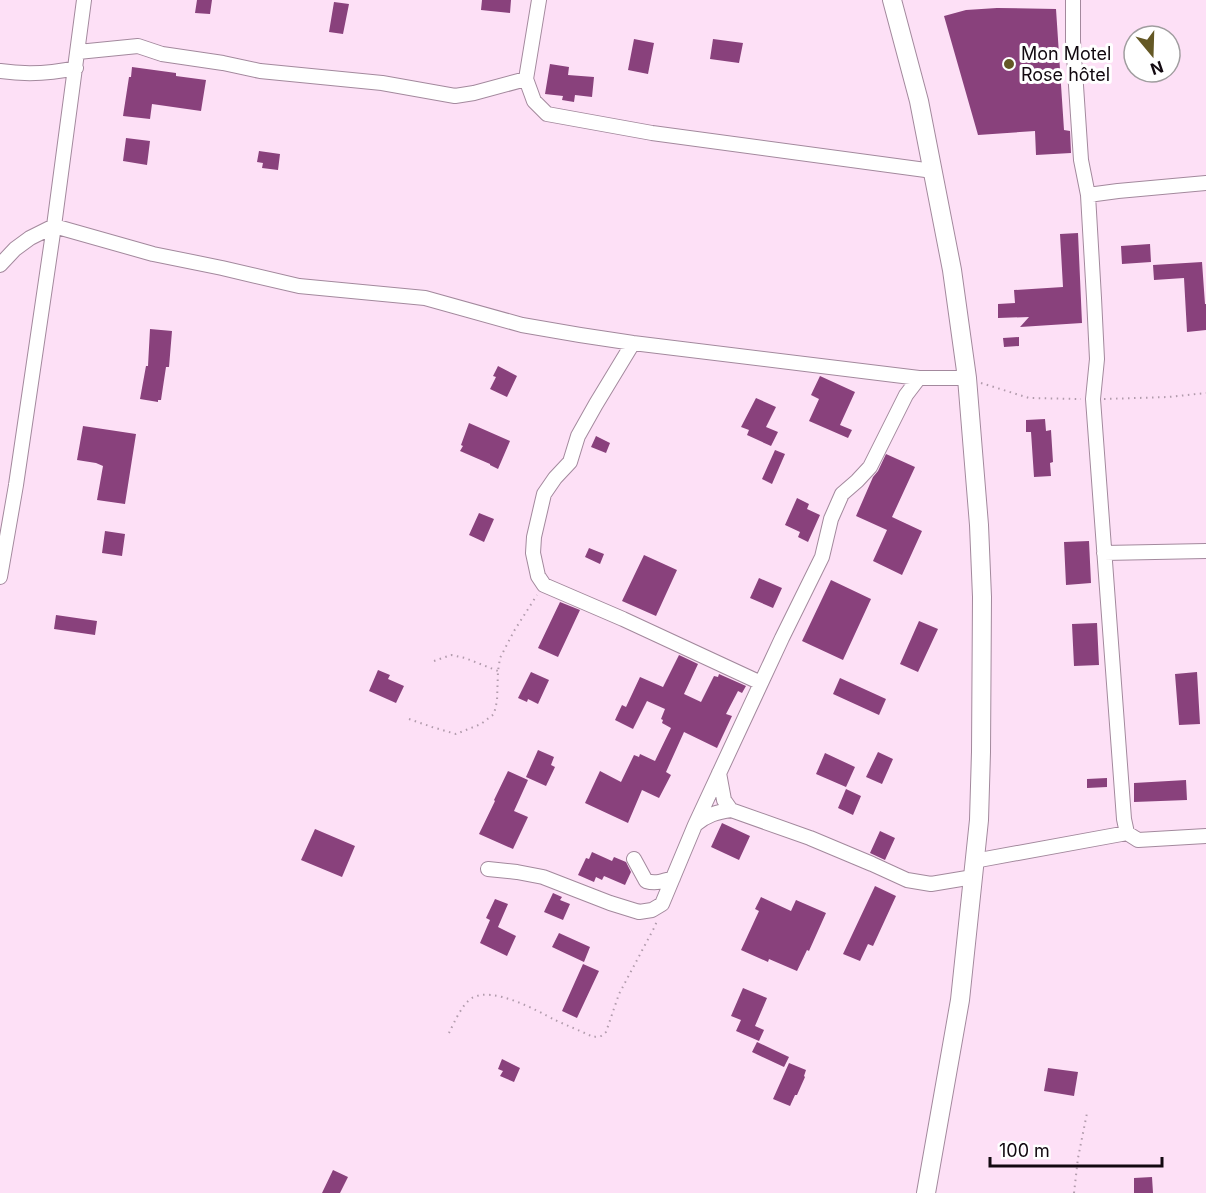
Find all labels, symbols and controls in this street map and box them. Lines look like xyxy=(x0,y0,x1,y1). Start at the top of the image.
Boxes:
north arrow xyxy=(1122,24,1182,84)
place label: Mon Motel Rose hôtel xyxy=(1021,43,1111,85)
marker: Mon Motel Rose hôtel xyxy=(1002,57,1016,71)
text: N xyxy=(1148,57,1166,80)
scale bar xyxy=(990,1130,1162,1168)
text: 100 m xyxy=(999,1140,1050,1161)

